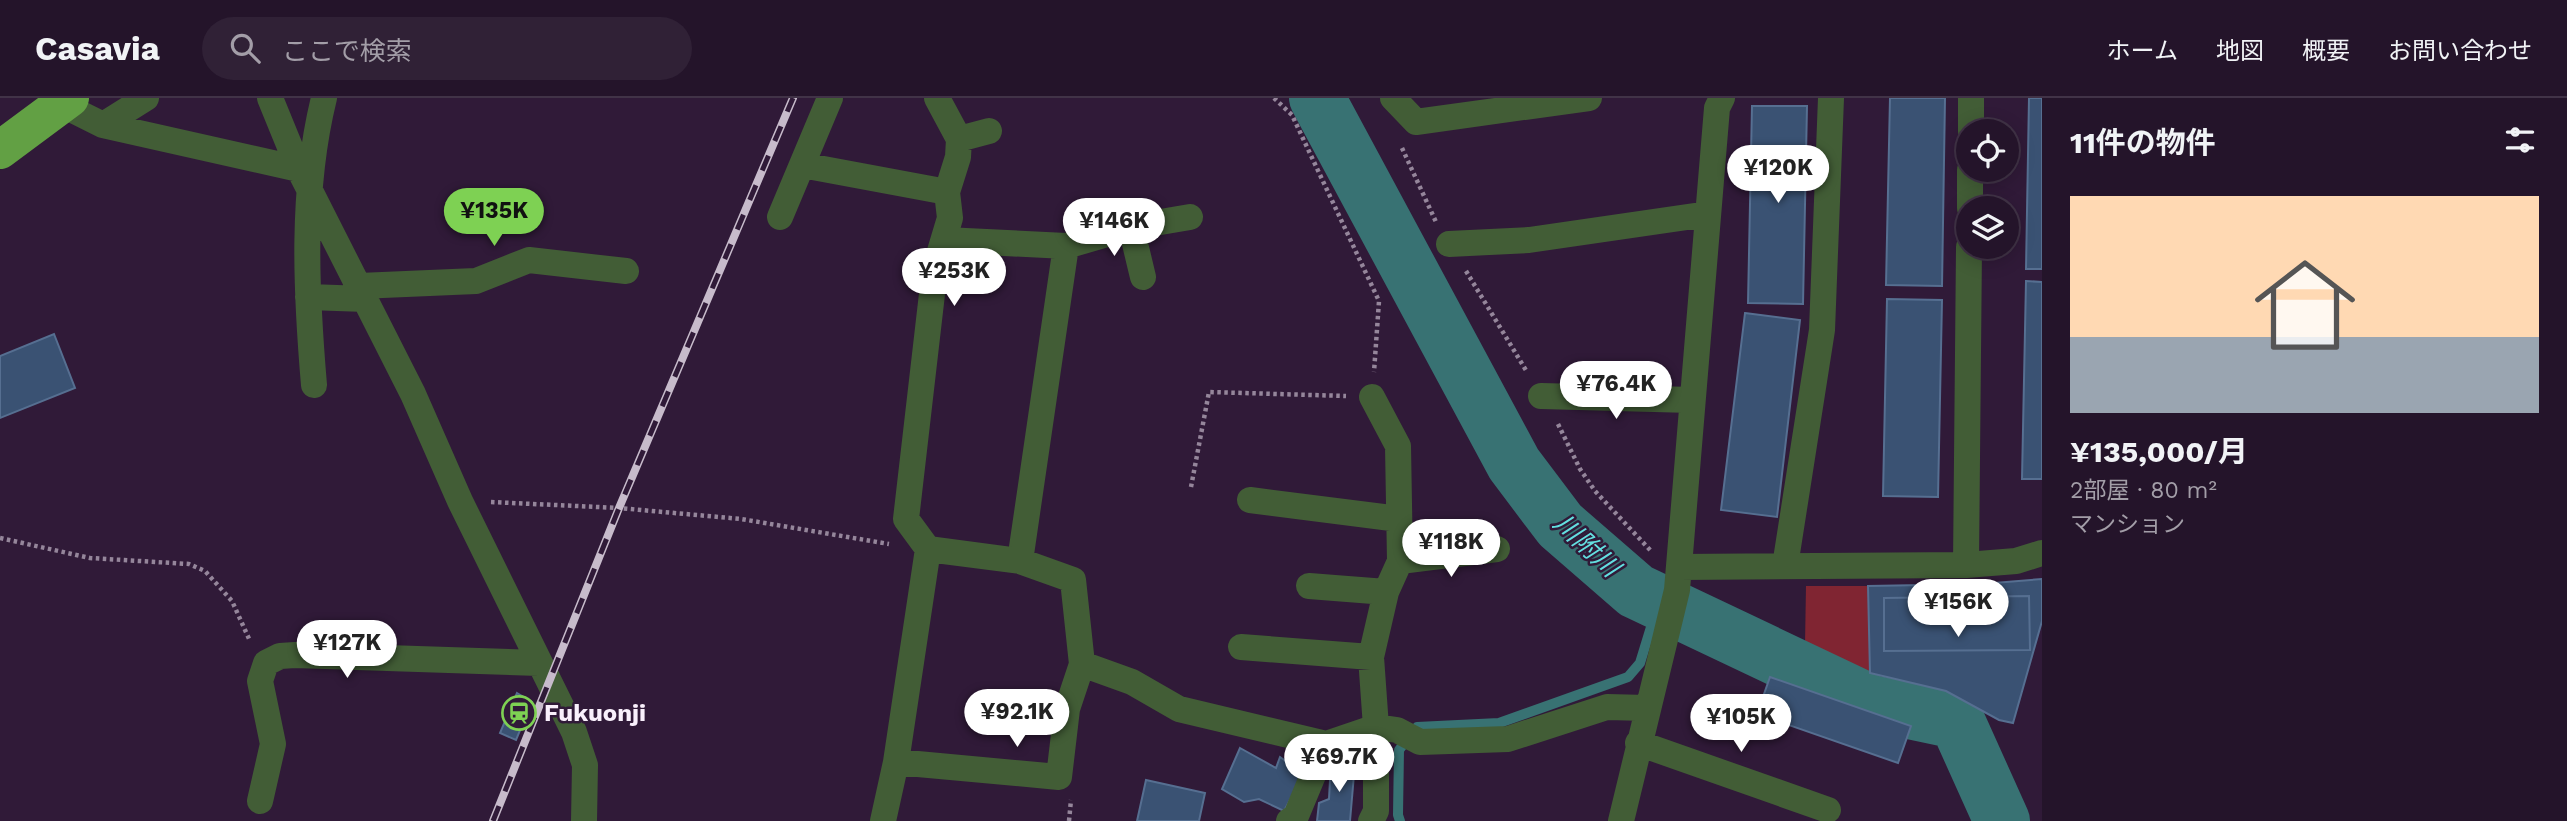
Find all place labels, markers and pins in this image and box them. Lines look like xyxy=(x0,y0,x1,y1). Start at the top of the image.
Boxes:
pin: ¥120K xyxy=(1729,146,1827,205)
pin: ¥135K xyxy=(445,188,543,248)
pin: ¥146K xyxy=(1065,198,1163,258)
pin: ¥253K xyxy=(905,248,1003,308)
pin: ¥76.4K xyxy=(1559,362,1673,421)
pin: ¥118K xyxy=(1402,519,1500,579)
pin: ¥156K xyxy=(1909,580,2007,639)
pin: ¥127K xyxy=(298,620,396,680)
pin: ¥92.1K xyxy=(960,690,1074,749)
station icon: Fukuonji xyxy=(500,694,538,732)
pin: ¥105K xyxy=(1692,694,1790,754)
place label: Fukuonji xyxy=(544,699,646,727)
pin: ¥69.7K xyxy=(1282,734,1396,794)

